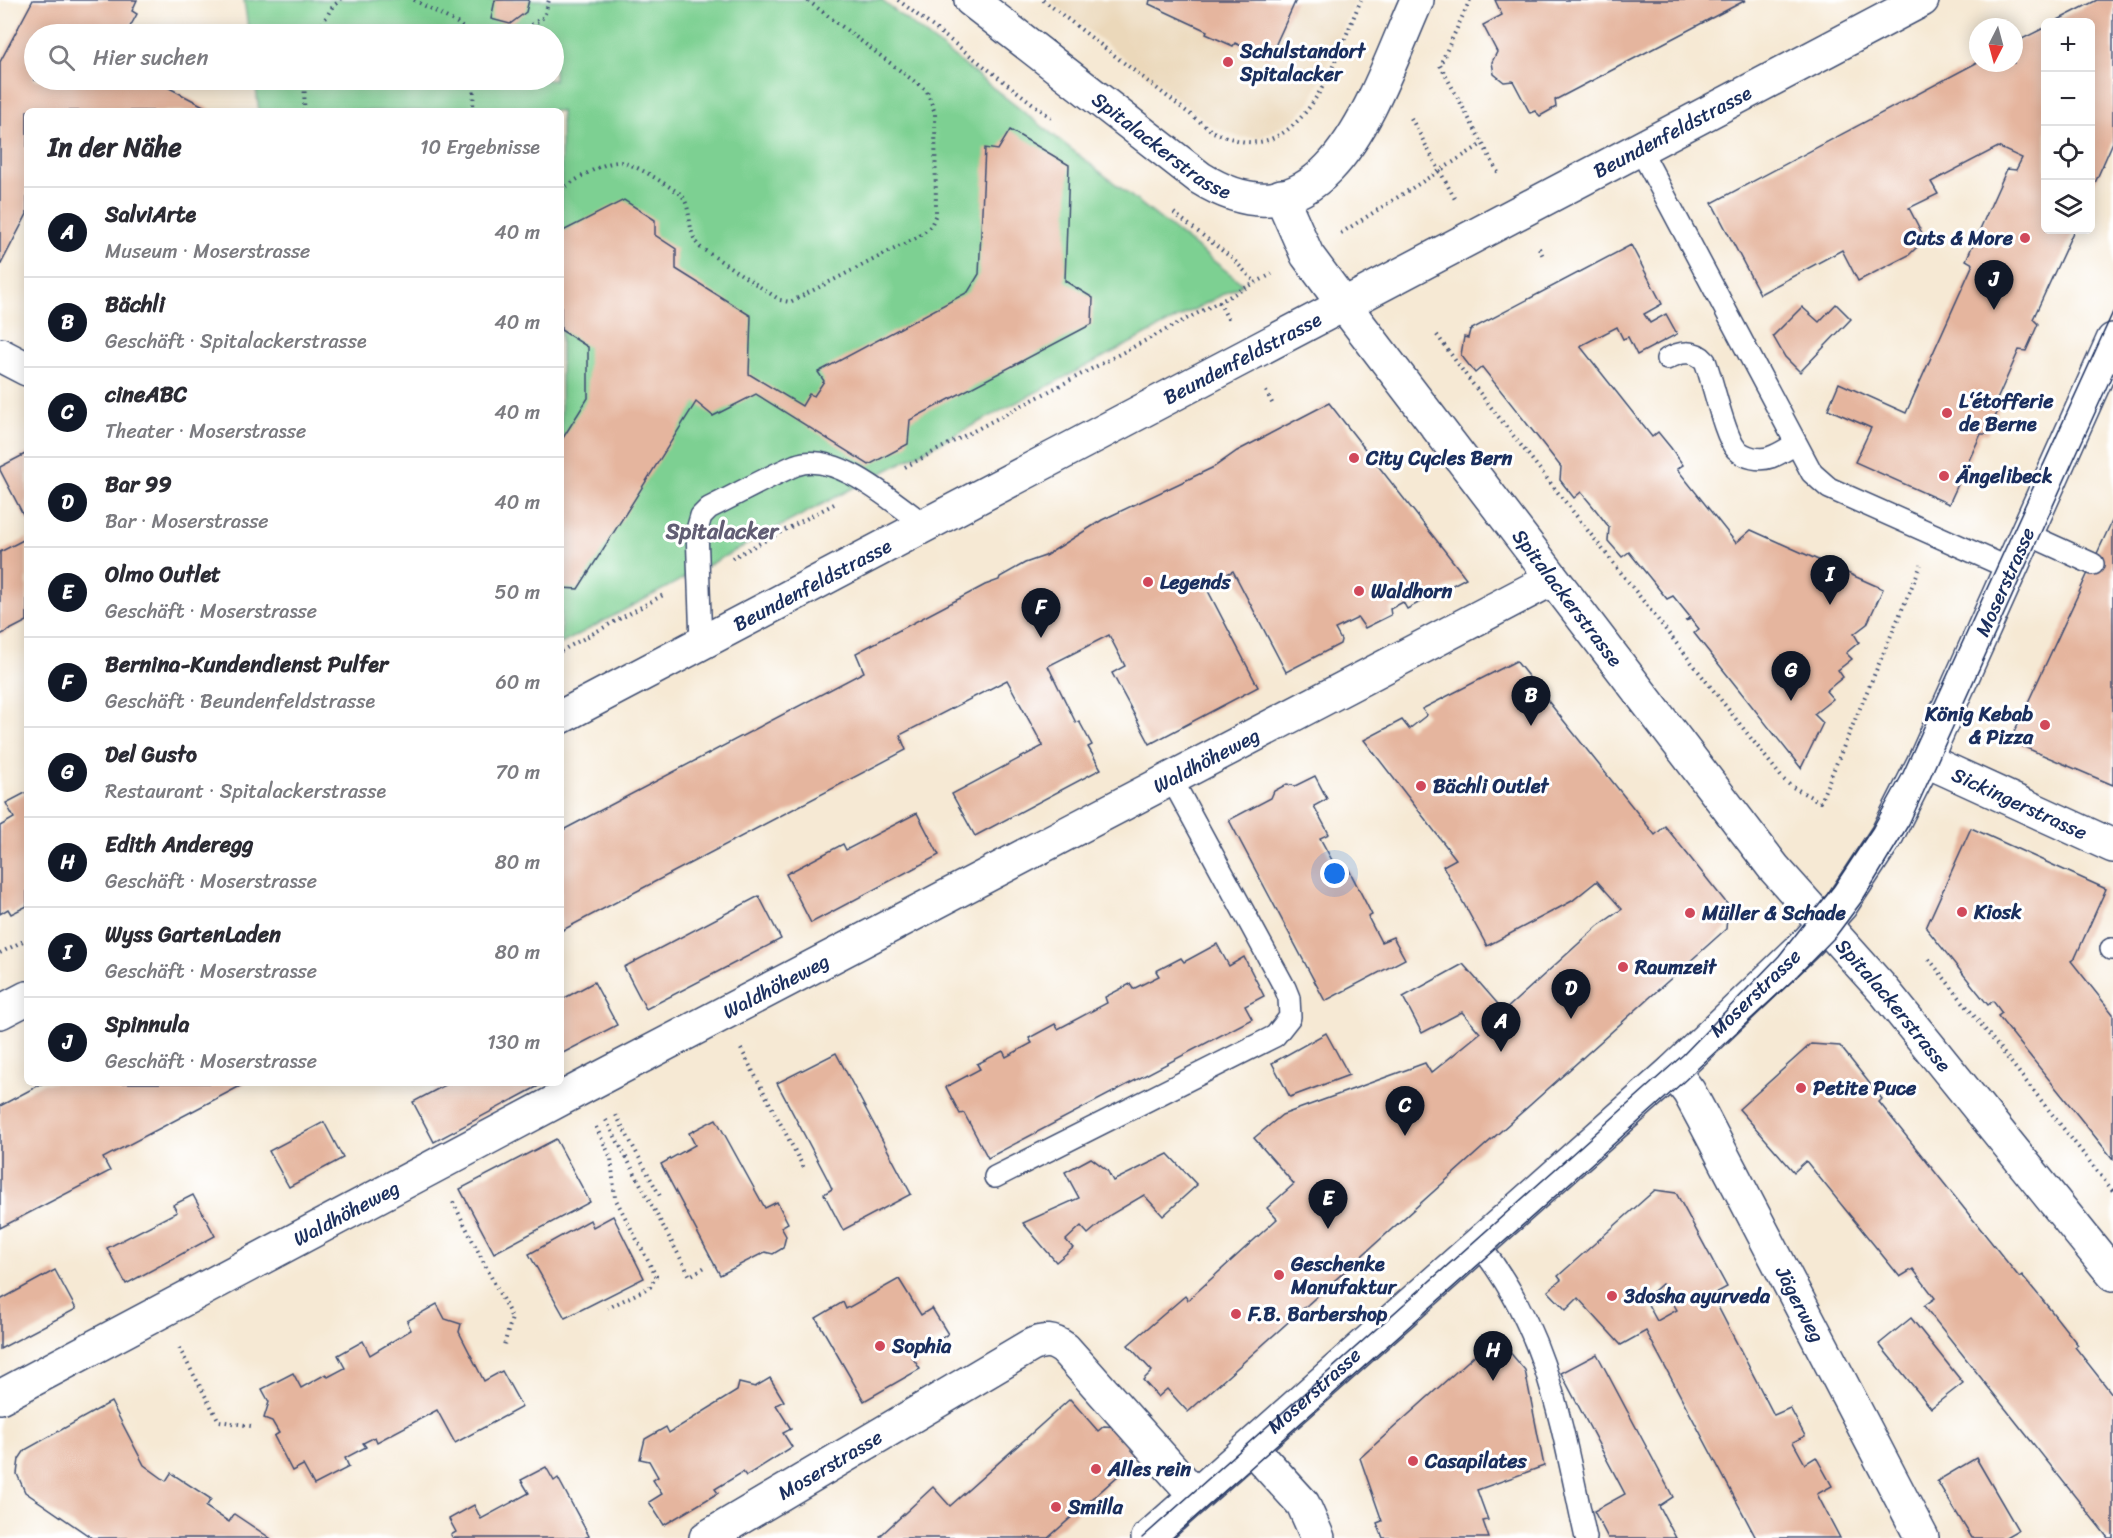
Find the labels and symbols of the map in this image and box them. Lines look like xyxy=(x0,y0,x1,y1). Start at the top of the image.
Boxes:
north arrow xyxy=(1969,18,2023,72)
place label: Schulstandort Spitalacker xyxy=(1239,34,1367,92)
marker: Schulstandort Spitalacker xyxy=(1221,55,1235,69)
street label: Beundenfeldstrasse xyxy=(1587,76,1758,188)
street label: Spitalackerstrasse xyxy=(1084,83,1236,210)
place label: Cuts & More xyxy=(1903,221,2014,256)
marker: Cuts & More xyxy=(2018,231,2032,245)
pin: J xyxy=(1974,260,2014,310)
street label: Beundenfeldstrasse xyxy=(1157,302,1328,415)
place label: L‘étofferie de Berne xyxy=(1959,384,2054,442)
marker: L‘étofferie de Berne xyxy=(1940,406,1954,420)
place label: City Cycles Bern xyxy=(1365,441,1512,476)
marker: City Cycles Bern xyxy=(1347,451,1361,465)
place label: Ängelibeck xyxy=(1955,459,2053,494)
marker: Ängelibeck xyxy=(1937,469,1951,483)
district label: Spitalacker xyxy=(665,512,780,551)
street label: Spitalackerstrasse xyxy=(1503,521,1632,675)
street label: Moserstrasse xyxy=(1965,521,2045,643)
street label: Beundenfeldstrasse xyxy=(727,529,898,641)
pin: I xyxy=(1810,556,1850,605)
place label: Legends xyxy=(1160,565,1231,600)
place label: Waldhorn xyxy=(1371,574,1453,609)
marker: Legends xyxy=(1141,575,1155,589)
marker: Waldhorn xyxy=(1352,584,1366,598)
pin: F xyxy=(1022,588,1060,638)
pin: G xyxy=(1772,652,1810,701)
pin: B xyxy=(1512,676,1550,726)
place label: König Kebab & Pizza xyxy=(1924,697,2034,755)
street label: Waldhöheweg xyxy=(1147,718,1266,803)
marker: König Kebab & Pizza xyxy=(2038,718,2052,732)
street label: Sickingerstrasse xyxy=(1946,757,2093,850)
place label: Bächli Outlet xyxy=(1433,769,1550,804)
marker: Bächli Outlet xyxy=(1414,779,1428,793)
your location xyxy=(1320,859,1349,888)
place label: Kiosk xyxy=(1973,895,2022,930)
place label: Müller & Schade xyxy=(1701,896,1847,931)
marker: Kiosk xyxy=(1955,905,1969,919)
marker: Müller & Schade xyxy=(1683,906,1697,920)
street label: Spitalackerstrasse xyxy=(1826,930,1961,1080)
street label: Moserstrasse xyxy=(1701,940,1810,1046)
street label: Waldhöheweg xyxy=(716,944,836,1029)
place label: Raumzeit xyxy=(1634,950,1718,985)
marker: Raumzeit xyxy=(1616,960,1630,974)
pin: D xyxy=(1552,970,1590,1019)
pin: A xyxy=(1482,1002,1520,1052)
place label: Petite Puce xyxy=(1813,1071,1917,1106)
marker: Petite Puce xyxy=(1794,1081,1808,1095)
pin: C xyxy=(1386,1086,1424,1136)
street label: Waldhöheweg xyxy=(287,1171,406,1256)
pin: E xyxy=(1308,1180,1348,1229)
place label: Geschenke Manufaktur xyxy=(1290,1247,1398,1305)
street label: Jägerweg xyxy=(1765,1259,1834,1349)
marker: Geschenke Manufaktur xyxy=(1272,1268,1286,1282)
place label: 3dosha ayurveda xyxy=(1623,1279,1771,1314)
marker: 3dosha ayurveda xyxy=(1605,1289,1619,1303)
place label: F.B. Barbershop xyxy=(1247,1297,1388,1332)
marker: F.B. Barbershop xyxy=(1229,1307,1243,1321)
place label: Sophia xyxy=(891,1329,952,1364)
pin: H xyxy=(1474,1332,1512,1381)
marker: Sophia xyxy=(873,1339,887,1353)
street label: Moserstrasse xyxy=(1259,1339,1370,1443)
street label: Moserstrasse xyxy=(771,1420,889,1510)
place label: Casapilates xyxy=(1424,1444,1528,1479)
place label: Alles rein xyxy=(1107,1452,1191,1487)
marker: Casapilates xyxy=(1406,1454,1420,1468)
marker: Alles rein xyxy=(1089,1462,1103,1476)
place label: Smilla xyxy=(1067,1490,1124,1525)
marker: Smilla xyxy=(1049,1500,1063,1514)

